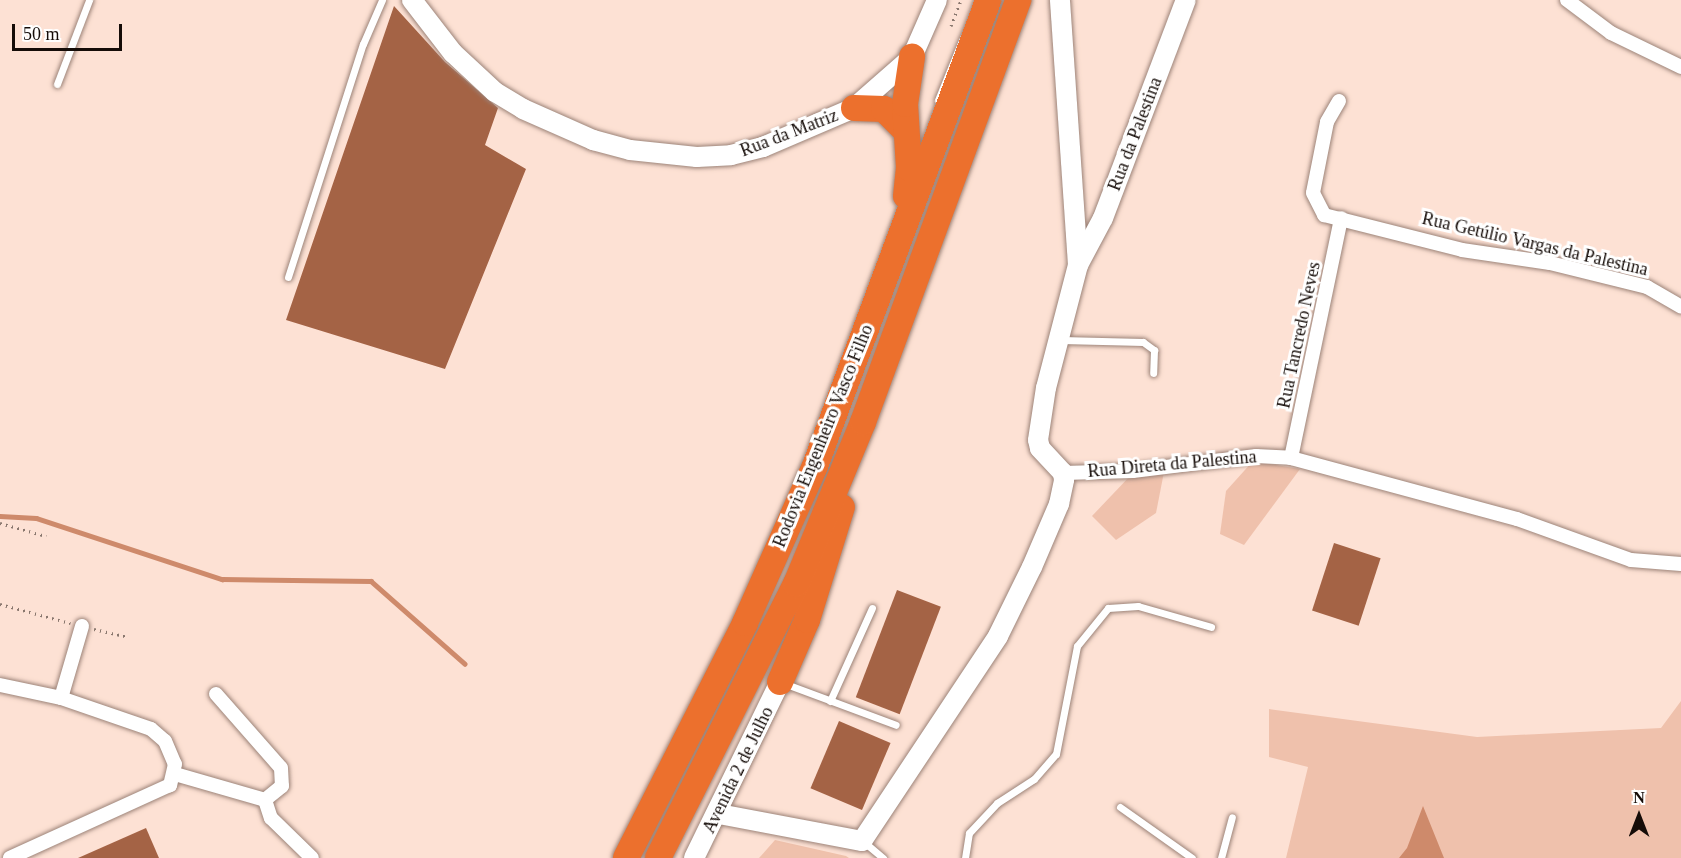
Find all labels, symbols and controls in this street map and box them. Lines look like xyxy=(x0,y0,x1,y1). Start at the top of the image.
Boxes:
scale bar xyxy=(15,12,124,50)
text: 50 m xyxy=(23,24,60,44)
street label: Rua da Palestina xyxy=(1103,74,1167,194)
street label: Rua da Matriz xyxy=(737,104,841,162)
street label: Rua Getúlio Vargas da Palestina xyxy=(1420,207,1650,281)
street label: Rua Tancredo Neves xyxy=(1273,260,1325,410)
street label: Rodovia Engenheiro Vasco Filho xyxy=(768,321,878,551)
street label: Rua Direta da Palestina xyxy=(1087,446,1257,482)
street label: Avenida 2 de Julho xyxy=(698,703,778,837)
north arrow xyxy=(1609,786,1669,846)
text: N xyxy=(1633,789,1645,806)

